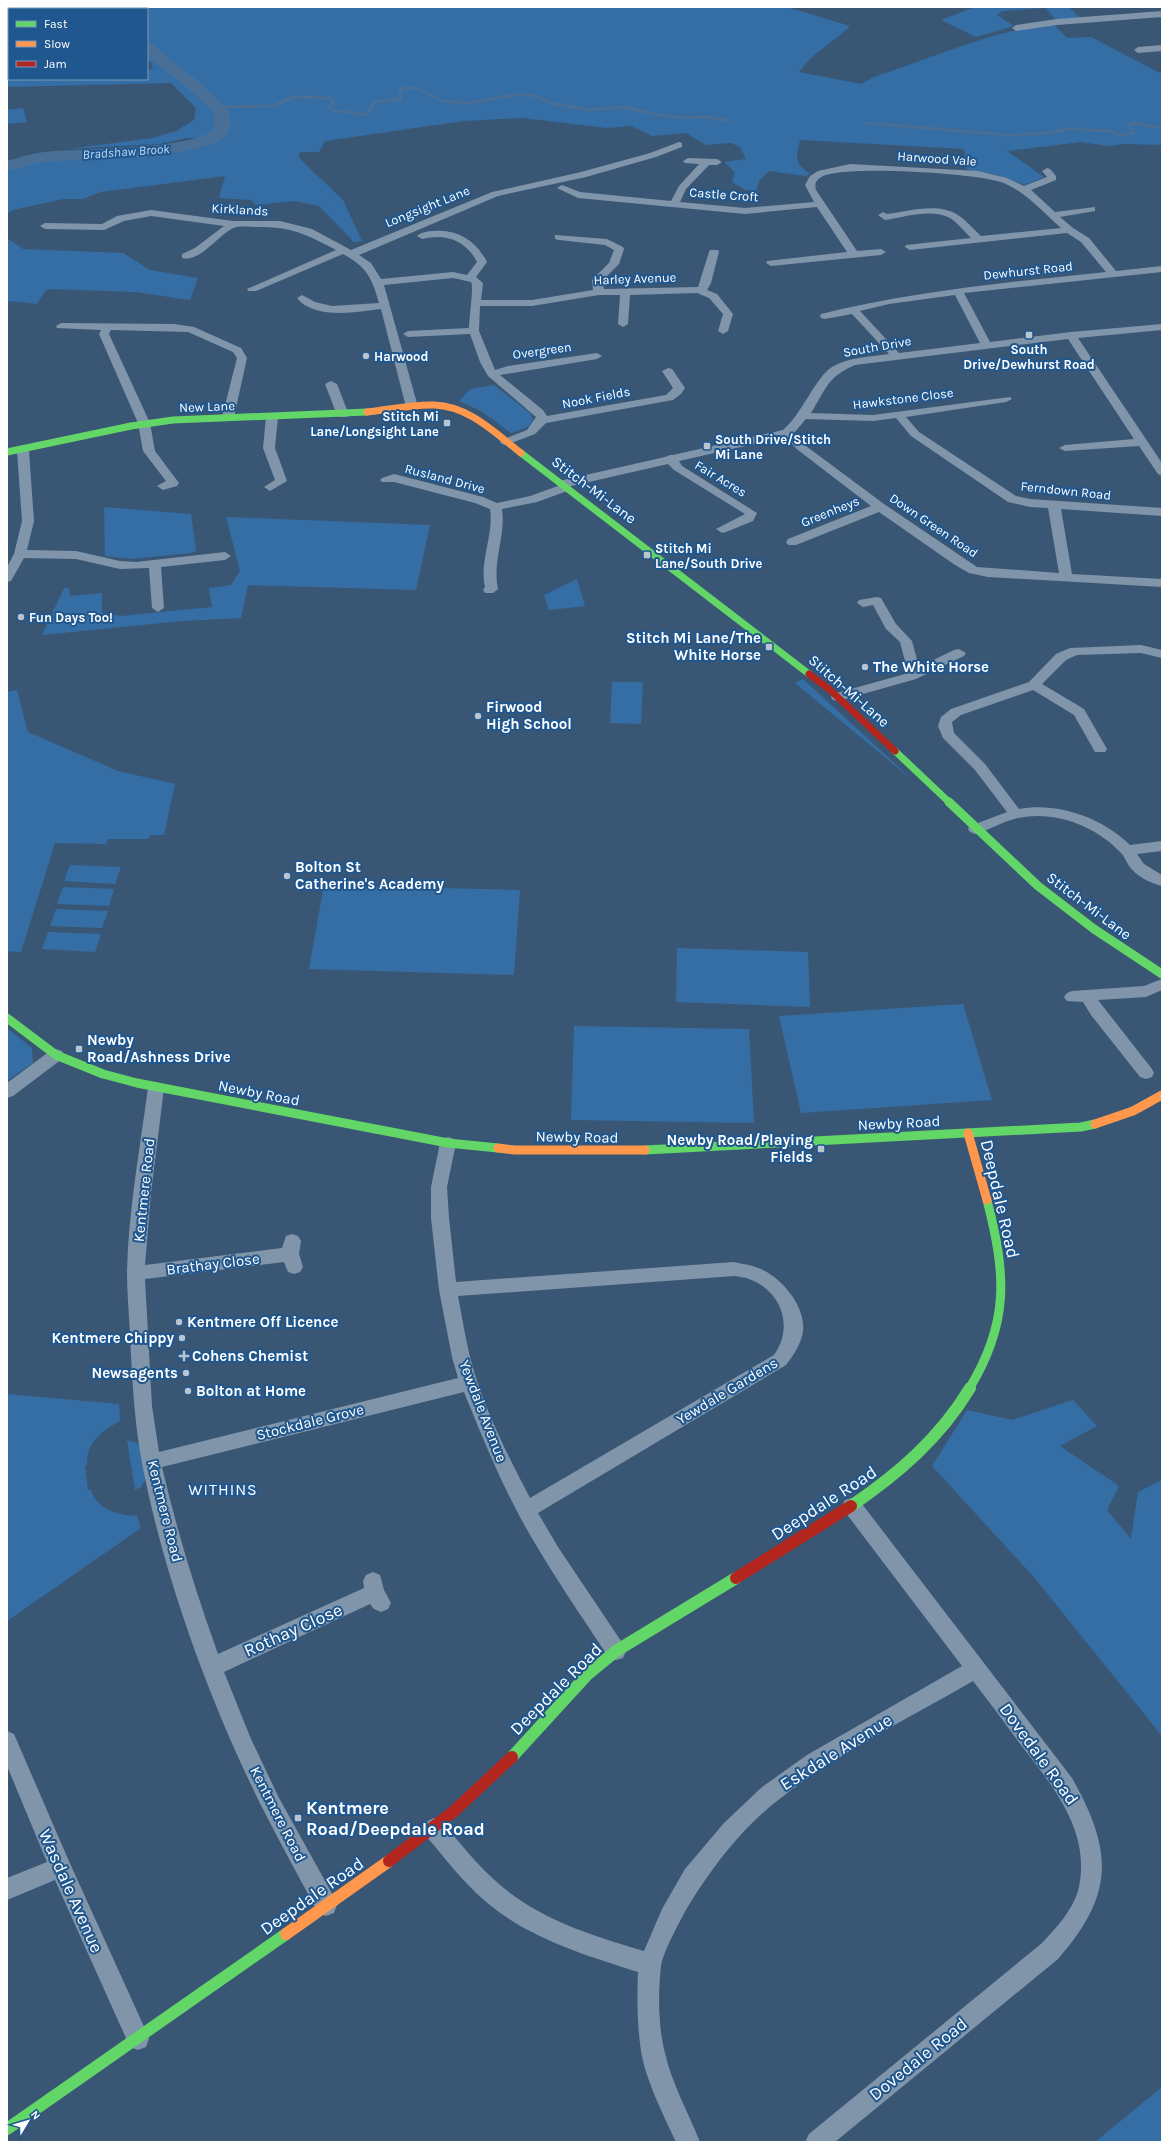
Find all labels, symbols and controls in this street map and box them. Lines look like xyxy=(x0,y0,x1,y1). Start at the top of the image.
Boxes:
legend xyxy=(8,8,148,80)
text: Fast xyxy=(44,17,68,31)
text: Slow xyxy=(44,37,70,51)
text: Jam xyxy=(44,57,67,71)
water label: Bradshaw Brook xyxy=(82,141,171,162)
street label: Harwood Vale xyxy=(897,148,977,169)
street label: Longsight Lane xyxy=(383,183,472,230)
street label: Castle Croft xyxy=(689,185,759,204)
street label: Kirklands xyxy=(211,201,269,218)
street label: Dewhurst Road xyxy=(983,258,1074,283)
street label: Harley Avenue xyxy=(593,270,677,287)
marker: South Drive/Dewhurst Road xyxy=(1024,330,1034,340)
street label: South Drive xyxy=(842,333,913,360)
street label: Overgreen xyxy=(512,339,572,362)
place label: South Drive/Dewhurst Road xyxy=(963,342,1095,372)
place label: Harwood xyxy=(374,349,428,364)
marker: Harwood xyxy=(361,351,371,361)
street label: Nook Fields xyxy=(561,384,632,411)
street label: Hawkstone Close xyxy=(852,385,955,412)
street label: New Lane xyxy=(179,398,235,415)
place label: Stitch Mi Lane/Longsight Lane xyxy=(310,409,439,439)
marker: Stitch Mi Lane/Longsight Lane xyxy=(442,418,452,428)
place label: South Drive/Stitch Mi Lane xyxy=(715,432,831,462)
marker: South Drive/Stitch Mi Lane xyxy=(702,441,712,451)
street label: Stitch-Mi-Lane xyxy=(548,452,640,528)
street label: Fair Acres xyxy=(692,457,749,500)
street label: Rusland Drive xyxy=(403,461,487,496)
street label: Ferndown Road xyxy=(1020,478,1112,503)
street label: Down Green Road xyxy=(887,490,981,561)
street label: Greenheys xyxy=(799,493,862,530)
place label: Stitch Mi Lane/South Drive xyxy=(655,541,762,571)
marker: Stitch Mi Lane/South Drive xyxy=(642,550,652,560)
place label: Fun Days Too! xyxy=(29,610,113,625)
marker: Fun Days Too! xyxy=(16,612,26,622)
place label: Stitch Mi Lane/The White Horse xyxy=(626,629,761,664)
marker: Stitch Mi Lane/The White Horse xyxy=(764,642,774,652)
street label: Stitch-Mi-Lane xyxy=(805,651,893,731)
place label: The White Horse xyxy=(873,658,989,676)
marker: The White Horse xyxy=(860,662,870,672)
place label: Firwood High School xyxy=(486,698,572,733)
marker: Firwood High School xyxy=(473,711,483,721)
place label: Bolton St Catherine's Academy xyxy=(295,858,444,893)
street label: Stitch-Mi-Lane xyxy=(1043,868,1135,944)
marker: Bolton St Catherine's Academy xyxy=(282,871,292,881)
place label: Newby Road/Ashness Drive xyxy=(87,1031,231,1066)
marker: Newby Road/Ashness Drive xyxy=(74,1044,84,1054)
street label: Newby Road xyxy=(217,1076,301,1110)
street label: Newby Road xyxy=(857,1112,941,1134)
street label: Newby Road xyxy=(535,1127,619,1147)
place label: Newby Road/Playing Fields xyxy=(667,1131,813,1166)
street label: Kentmere Road xyxy=(130,1137,158,1243)
street label: Deepdale Road xyxy=(976,1137,1024,1261)
marker: Newby Road/Playing Fields xyxy=(816,1144,826,1154)
street label: Brathay Close xyxy=(165,1249,261,1279)
place label: Kentmere Off Licence xyxy=(187,1313,338,1331)
marker: Kentmere Off Licence xyxy=(174,1317,184,1327)
place label: Kentmere Chippy xyxy=(52,1329,174,1347)
marker: Kentmere Chippy xyxy=(177,1333,187,1343)
place label: Cohens Chemist xyxy=(192,1347,308,1365)
marker: Cohens Chemist xyxy=(179,1351,189,1361)
street label: Yewdale Gardens xyxy=(673,1354,781,1428)
street label: Yewdale Avenue xyxy=(455,1357,511,1465)
place label: Newsagents xyxy=(91,1364,178,1382)
marker: Newsagents xyxy=(181,1368,191,1378)
place label: Bolton at Home xyxy=(196,1382,306,1400)
marker: Bolton at Home xyxy=(183,1386,193,1396)
street label: Stockdale Grove xyxy=(254,1400,366,1444)
street label: Kentmere Road xyxy=(144,1458,186,1564)
street label: Deepdale Road xyxy=(767,1461,881,1545)
district label: WITHINS xyxy=(188,1480,258,1499)
street label: Rothay Close xyxy=(240,1598,346,1662)
street label: Deepdale Road xyxy=(505,1638,607,1740)
street label: Dovedale Road xyxy=(995,1699,1083,1809)
street label: Eskdale Avenue xyxy=(776,1709,896,1795)
street label: Kentmere Road xyxy=(246,1763,310,1865)
place label: Kentmere Road/Deepdale Road xyxy=(306,1797,485,1840)
marker: Kentmere Road/Deepdale Road xyxy=(293,1813,303,1823)
street label: Wasdale Avenue xyxy=(34,1826,108,1956)
street label: Deepdale Road xyxy=(256,1852,368,1940)
street label: Dovedale Road xyxy=(864,2013,972,2105)
north arrow xyxy=(8,2101,48,2141)
text: N xyxy=(28,2108,43,2122)

